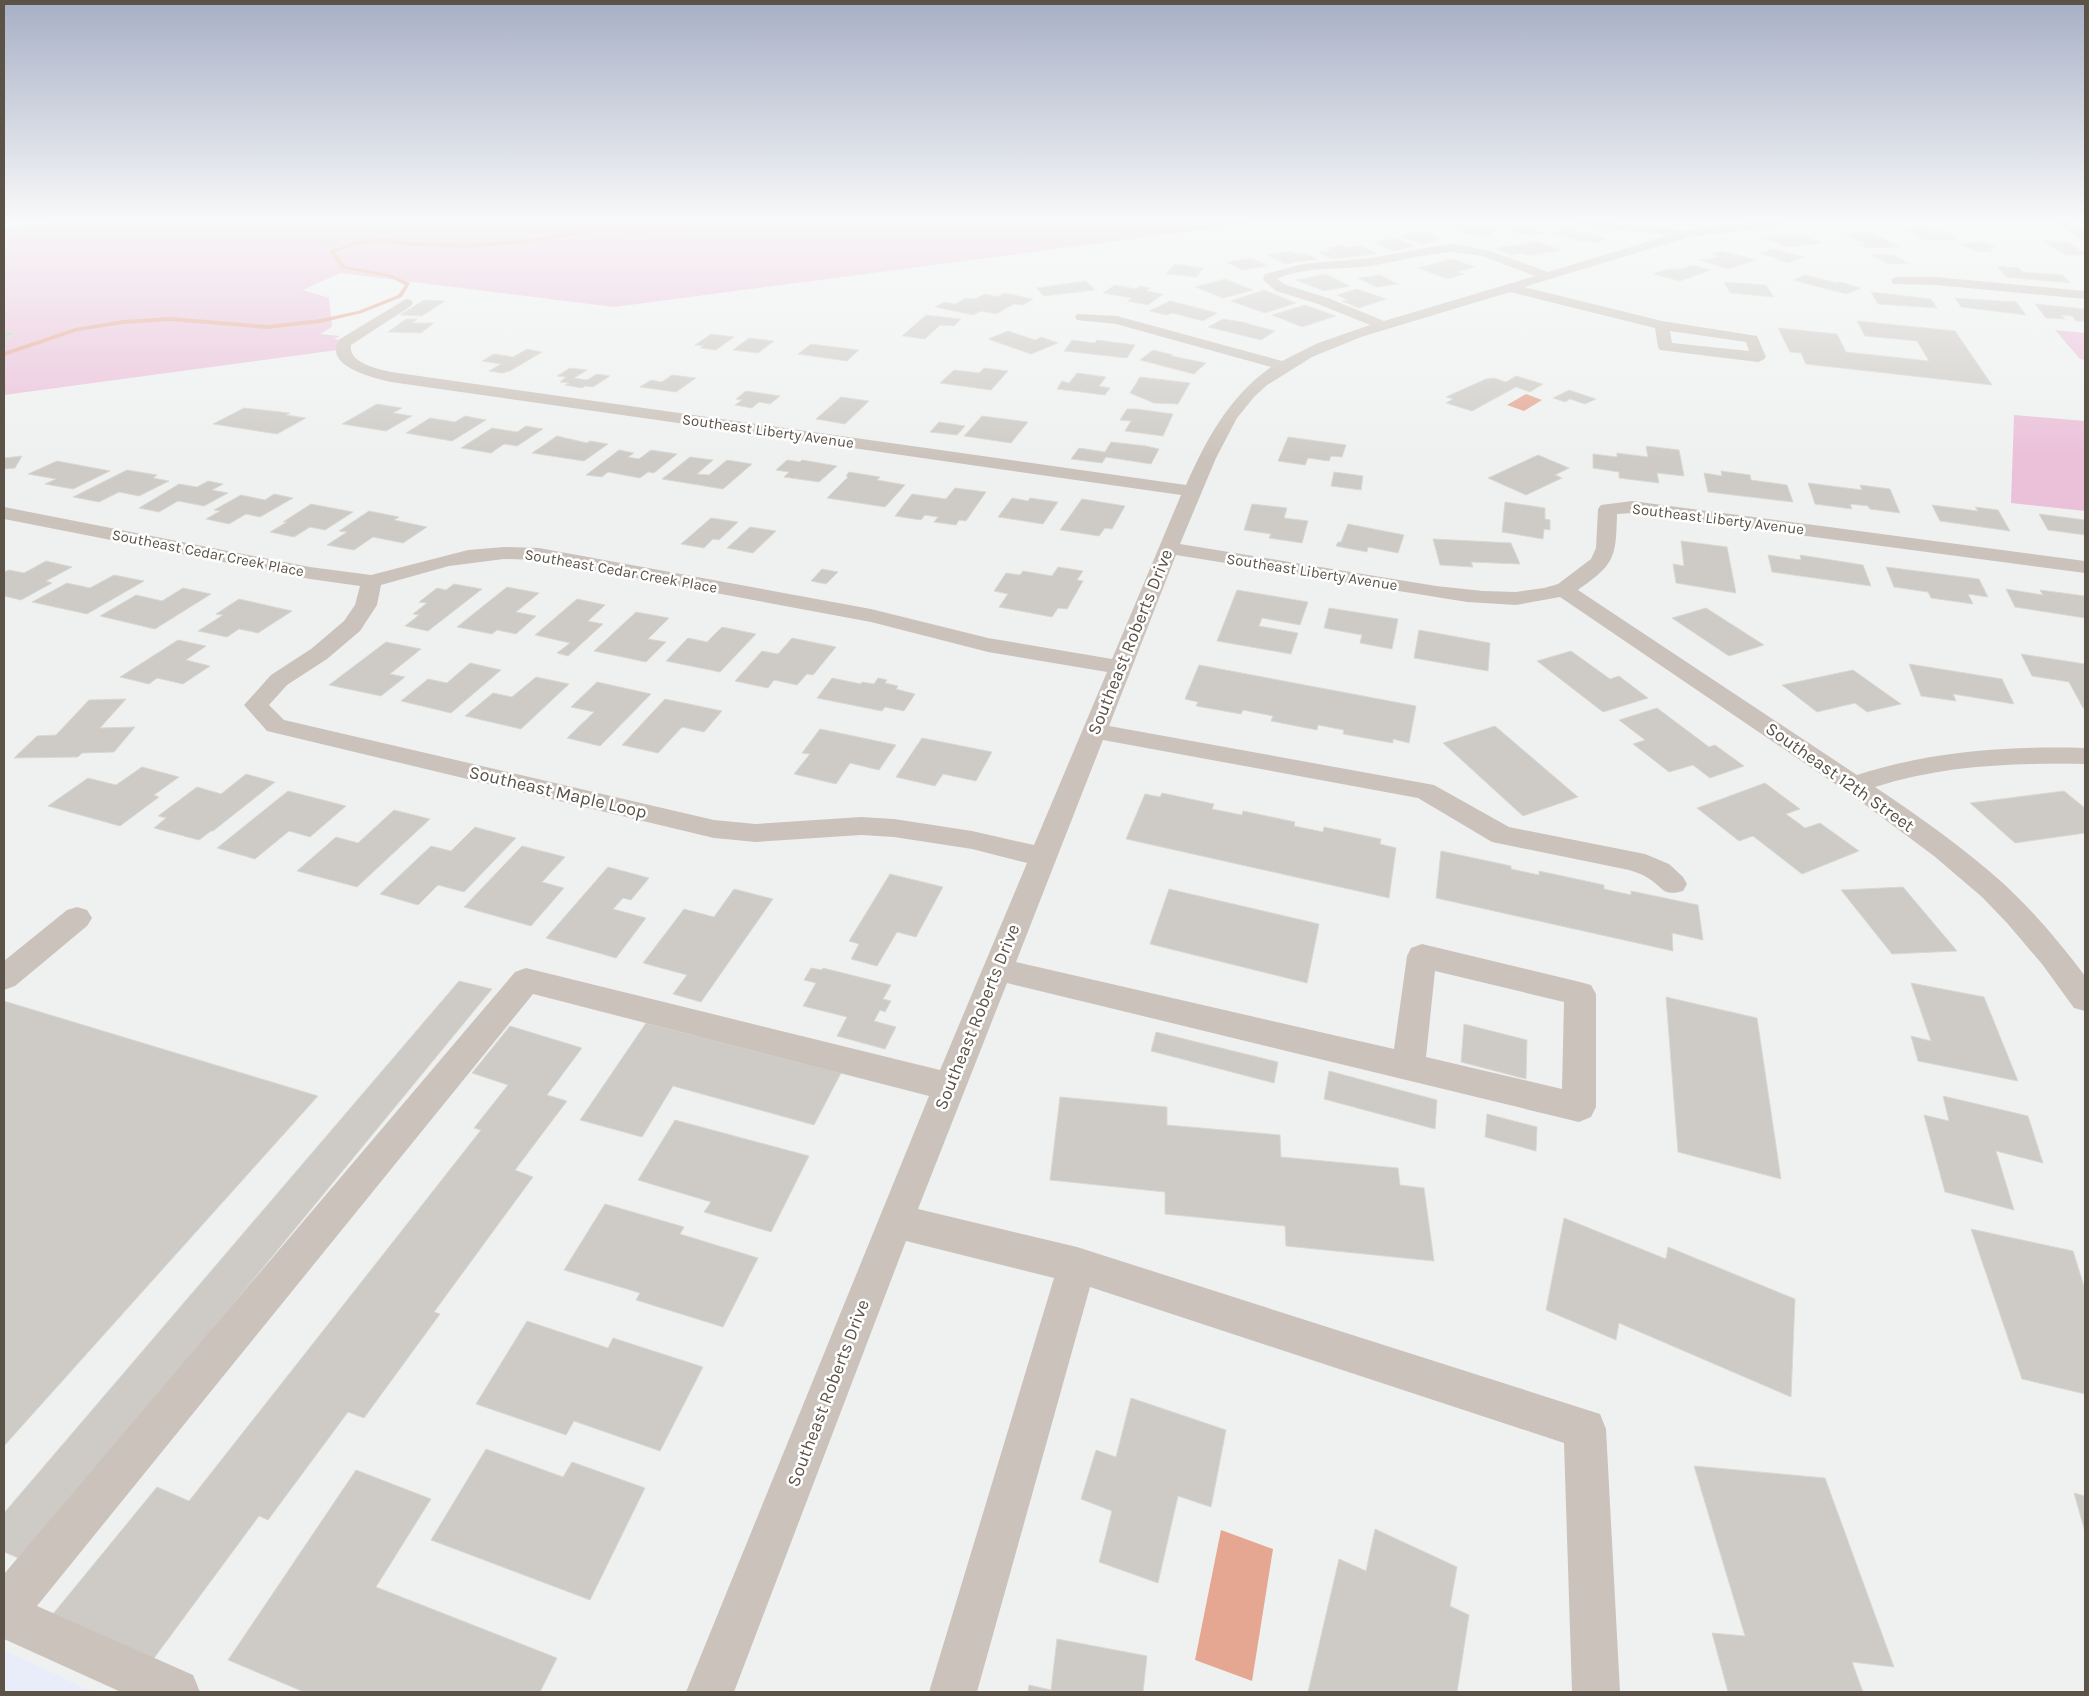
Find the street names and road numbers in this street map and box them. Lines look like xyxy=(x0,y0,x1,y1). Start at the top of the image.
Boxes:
street label: Southeast Liberty Avenue xyxy=(681,410,855,452)
street label: Southeast Liberty Avenue xyxy=(1631,500,1805,538)
street label: Southeast Cedar Creek Place xyxy=(110,526,306,580)
street label: Southeast Cedar Creek Place xyxy=(523,545,719,597)
street label: Southeast Roberts Drive xyxy=(1083,546,1177,738)
street label: Southeast Liberty Avenue xyxy=(1225,550,1399,594)
street label: Southeast 12th Street xyxy=(1761,717,1919,837)
street label: Southeast Maple Loop xyxy=(467,761,649,823)
street label: Southeast Roberts Drive xyxy=(930,921,1024,1113)
street label: Southeast Roberts Drive xyxy=(782,1296,874,1490)

